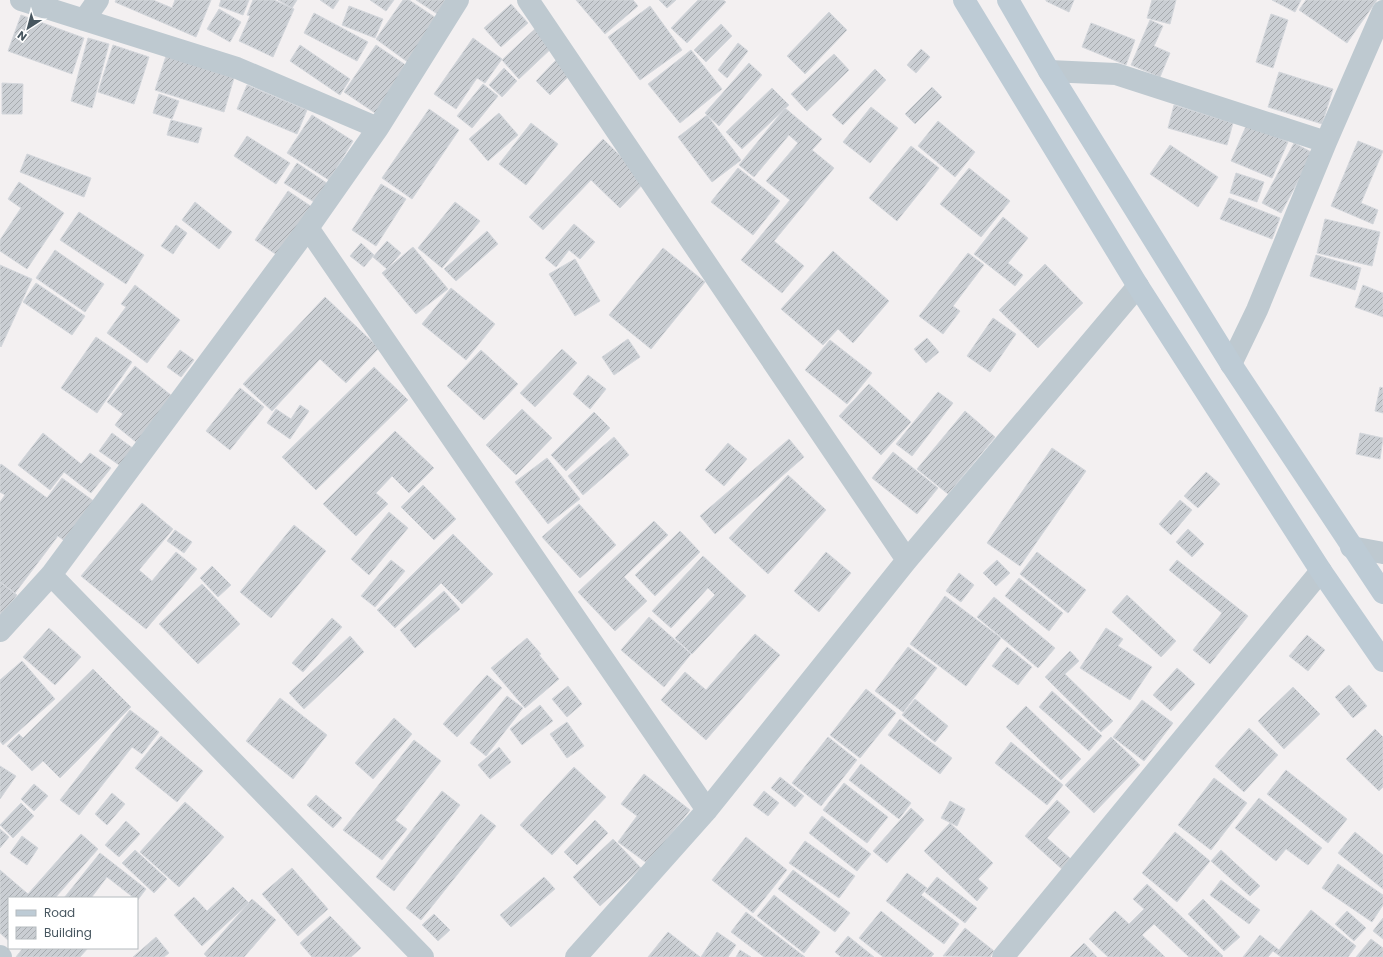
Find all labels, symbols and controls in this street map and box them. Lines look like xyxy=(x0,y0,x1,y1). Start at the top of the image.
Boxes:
north arrow xyxy=(8,8,48,48)
text: N xyxy=(14,27,30,45)
legend xyxy=(8,897,138,949)
text: Road xyxy=(44,904,75,921)
text: Building xyxy=(44,924,92,941)

